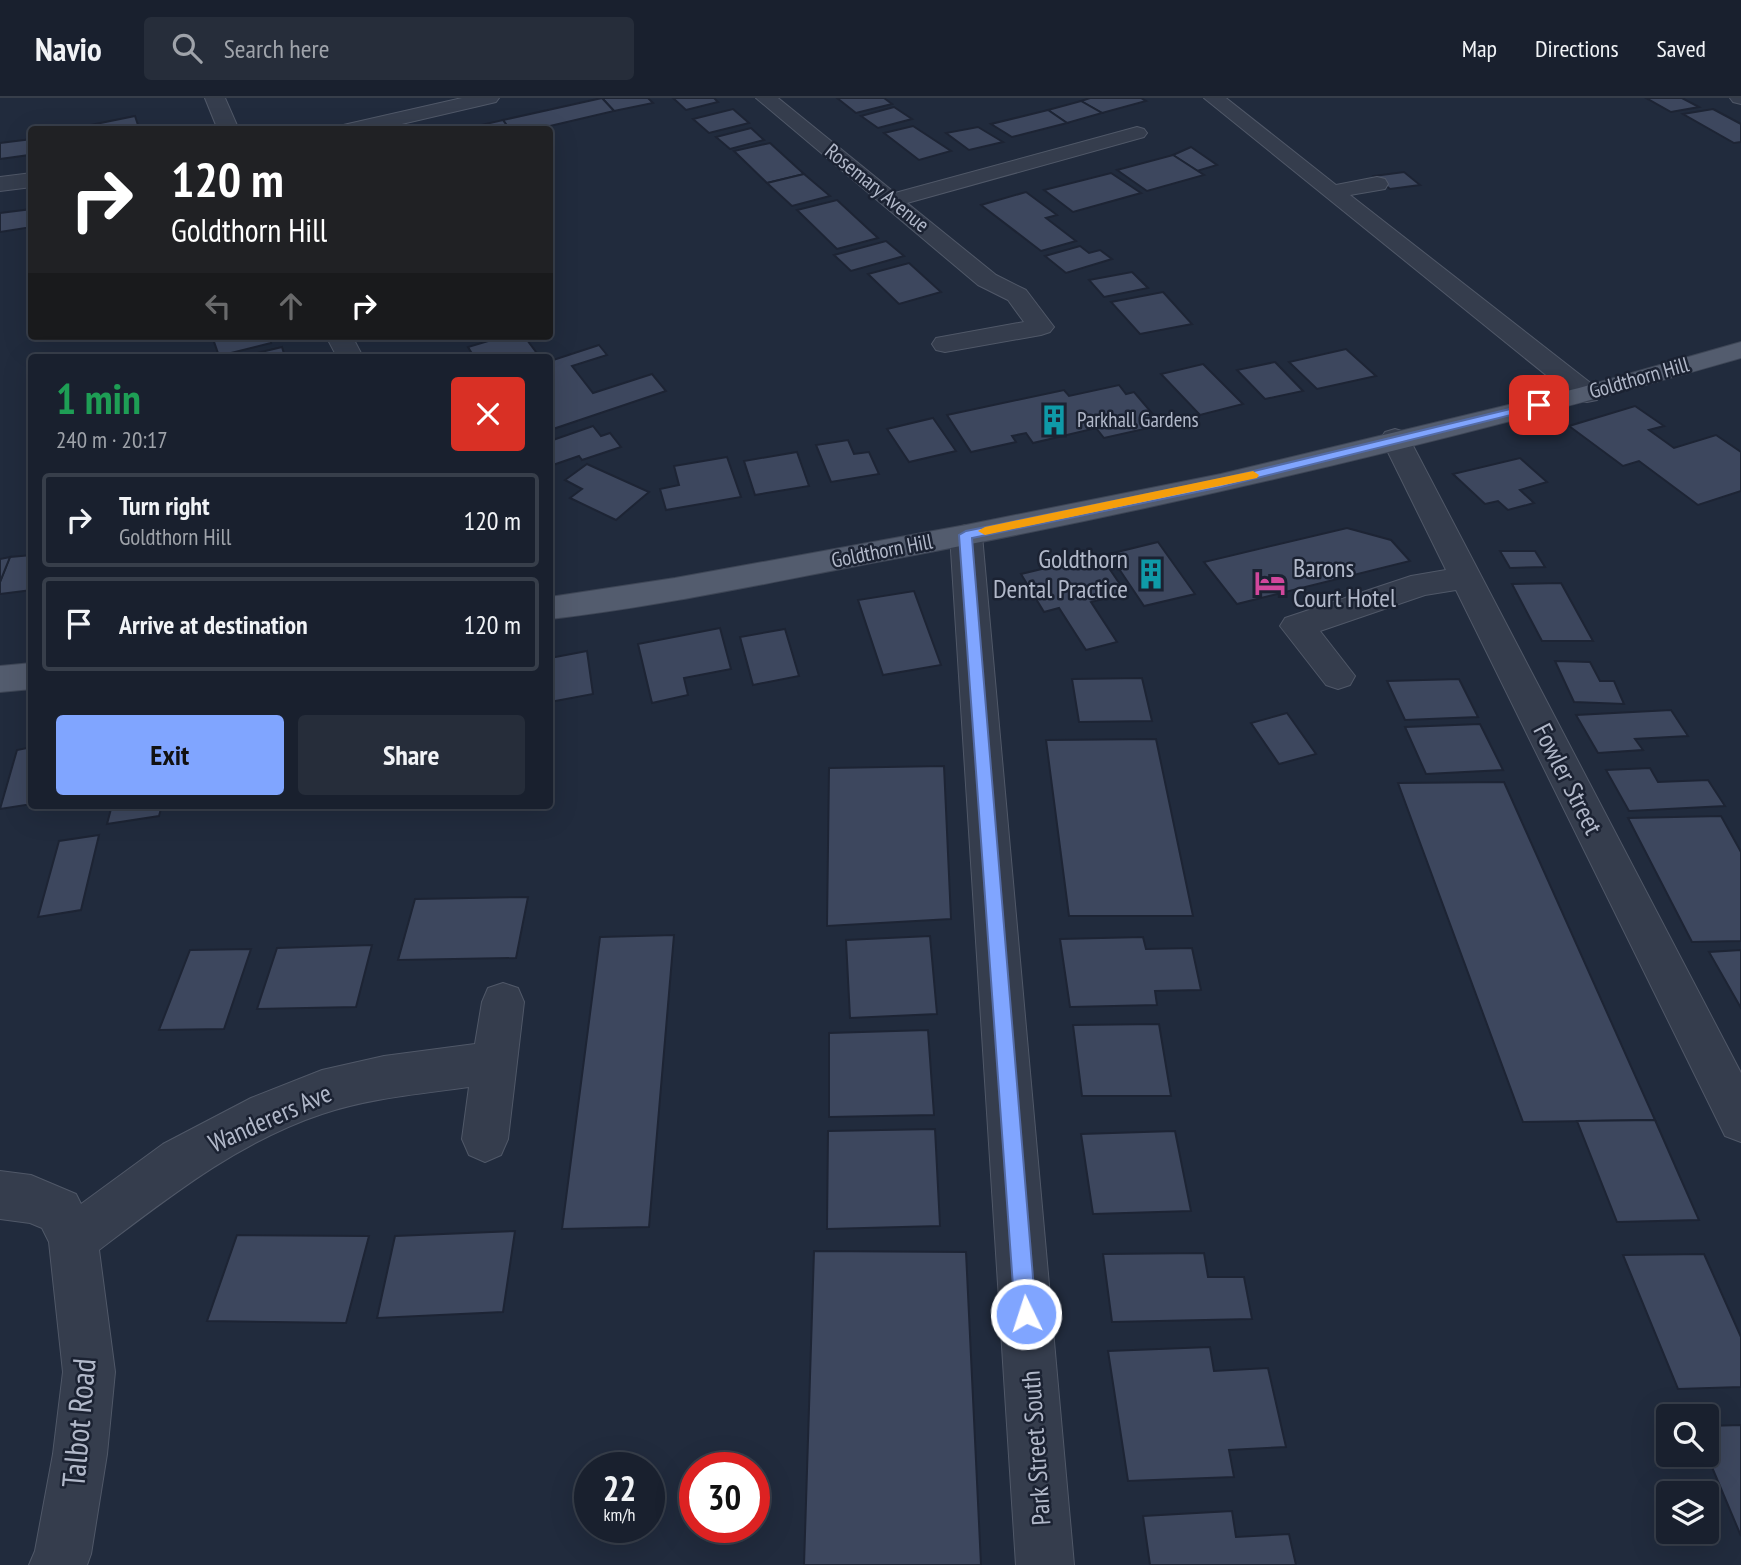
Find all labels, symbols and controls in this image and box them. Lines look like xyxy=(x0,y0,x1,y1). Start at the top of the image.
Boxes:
search box xyxy=(144,17,634,80)
text: Navio xyxy=(35,27,102,70)
icon: search xyxy=(168,29,206,67)
text: Search here xyxy=(224,32,329,65)
text: Map xyxy=(1462,33,1497,64)
text: Directions xyxy=(1535,33,1619,64)
text: Saved xyxy=(1657,33,1706,64)
street label: Rosemary Avenue xyxy=(820,137,935,238)
text: 120 m xyxy=(171,147,284,211)
icon: right xyxy=(56,154,147,245)
text: Goldthorn Hill xyxy=(171,209,327,251)
icon: left xyxy=(199,287,237,325)
icon: ahead xyxy=(272,287,310,325)
icon: right xyxy=(345,287,383,325)
street label: Goldthorn Hill xyxy=(1586,350,1692,405)
text: 1 min xyxy=(56,371,141,426)
pin xyxy=(1509,375,1569,435)
button: close xyxy=(451,377,525,451)
icon: arrive xyxy=(1520,386,1558,424)
building icon: Parkhall Gardens xyxy=(1037,403,1071,437)
place label: Parkhall Gardens xyxy=(1077,406,1199,433)
text: 240 m · 20:17 xyxy=(56,425,168,454)
text: Turn right xyxy=(119,489,210,522)
icon: right xyxy=(60,501,98,539)
text: 120 m xyxy=(463,504,521,537)
text: Goldthorn Hill xyxy=(119,522,231,551)
street label: Goldthorn Hill xyxy=(829,527,935,574)
place label: Goldthorn Dental Practice xyxy=(993,542,1128,605)
place label: Barons Court Hotel xyxy=(1293,551,1396,614)
building icon: Goldthorn Dental Practice xyxy=(1134,557,1168,591)
hotel icon: Barons Court Hotel xyxy=(1253,566,1287,600)
icon: arrive xyxy=(60,605,98,643)
text: Arrive at destination xyxy=(119,608,308,641)
text: 120 m xyxy=(463,608,521,641)
button: Exit xyxy=(56,715,284,795)
button: Share xyxy=(298,715,525,795)
street label: Fowler Street xyxy=(1526,718,1610,840)
street label: Wanderers Ave xyxy=(203,1076,336,1159)
position arrow xyxy=(989,1277,1063,1351)
street label: Talbot Road xyxy=(51,1356,105,1489)
street label: Park Street South xyxy=(1014,1370,1057,1527)
map controls xyxy=(1656,1404,1719,1544)
button: search xyxy=(1656,1404,1719,1467)
speed limit sign: 30 xyxy=(679,1452,770,1543)
text: 22 xyxy=(603,1465,636,1511)
button: layers xyxy=(1656,1481,1719,1544)
text: km/h xyxy=(604,1503,635,1526)

